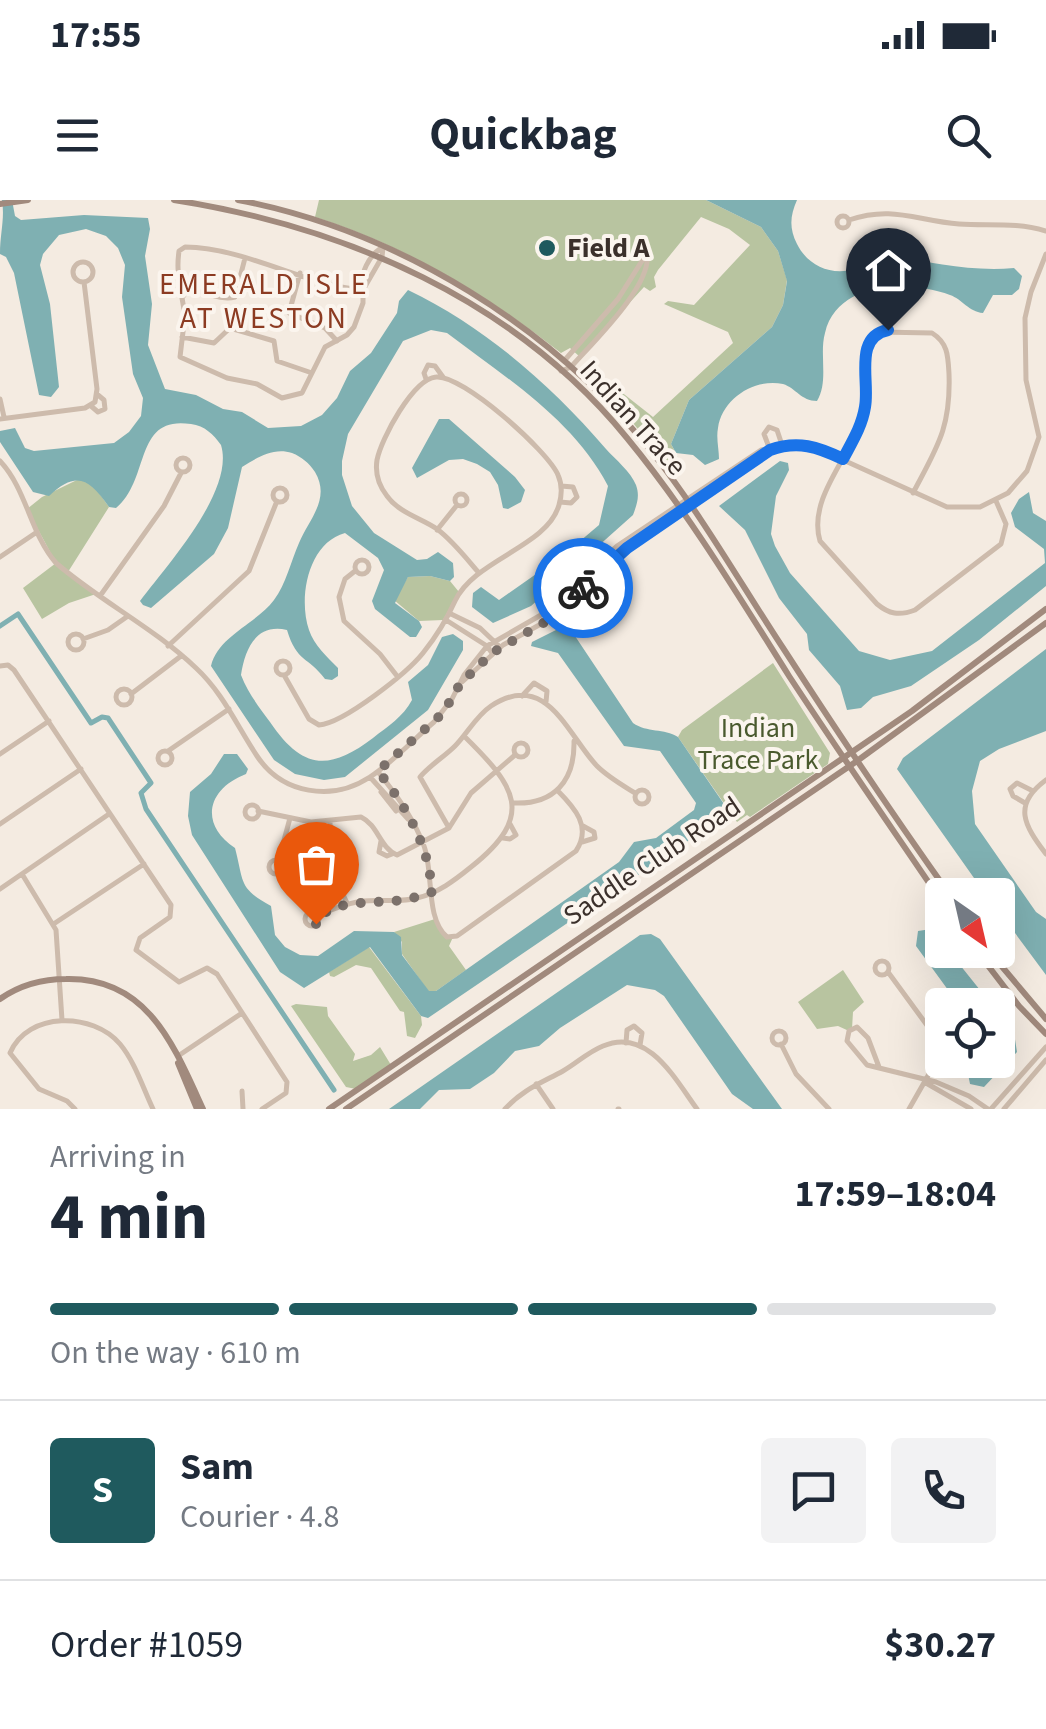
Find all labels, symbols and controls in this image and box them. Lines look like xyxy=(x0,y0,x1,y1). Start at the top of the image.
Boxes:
text: 17:55 xyxy=(50,8,142,62)
text: Quickbag xyxy=(429,103,617,167)
icon: menu xyxy=(50,108,105,163)
icon: search xyxy=(941,108,996,163)
place label: Field A xyxy=(567,228,651,268)
pin xyxy=(846,228,931,331)
marker: Field A xyxy=(536,237,558,259)
icon: home xyxy=(861,243,916,298)
district label: EMERALD ISLE AT WESTON xyxy=(159,263,369,340)
street label: Indian Trace xyxy=(570,351,696,485)
courier xyxy=(533,538,633,638)
icon: bike xyxy=(556,561,611,616)
park label: Indian Trace Park xyxy=(698,708,819,780)
street label: Saddle Club Road xyxy=(555,787,749,935)
pin xyxy=(274,822,359,925)
icon: bag xyxy=(289,837,344,892)
north arrow xyxy=(925,878,1015,968)
map controls xyxy=(925,878,1015,1078)
button: locate xyxy=(925,988,1015,1078)
text: Arriving in xyxy=(50,1134,186,1180)
text: 17:59–18:04 xyxy=(794,1167,996,1221)
text: 4 min xyxy=(50,1171,208,1264)
text: On the way · 610 m xyxy=(50,1330,301,1376)
button: chat xyxy=(761,1438,866,1543)
button: phone xyxy=(891,1438,996,1543)
text: Sam xyxy=(180,1440,254,1494)
text: S xyxy=(92,1463,113,1517)
text: Courier · 4.8 xyxy=(180,1494,340,1540)
text: Order #1059 xyxy=(50,1618,243,1672)
text: $30.27 xyxy=(884,1618,996,1672)

